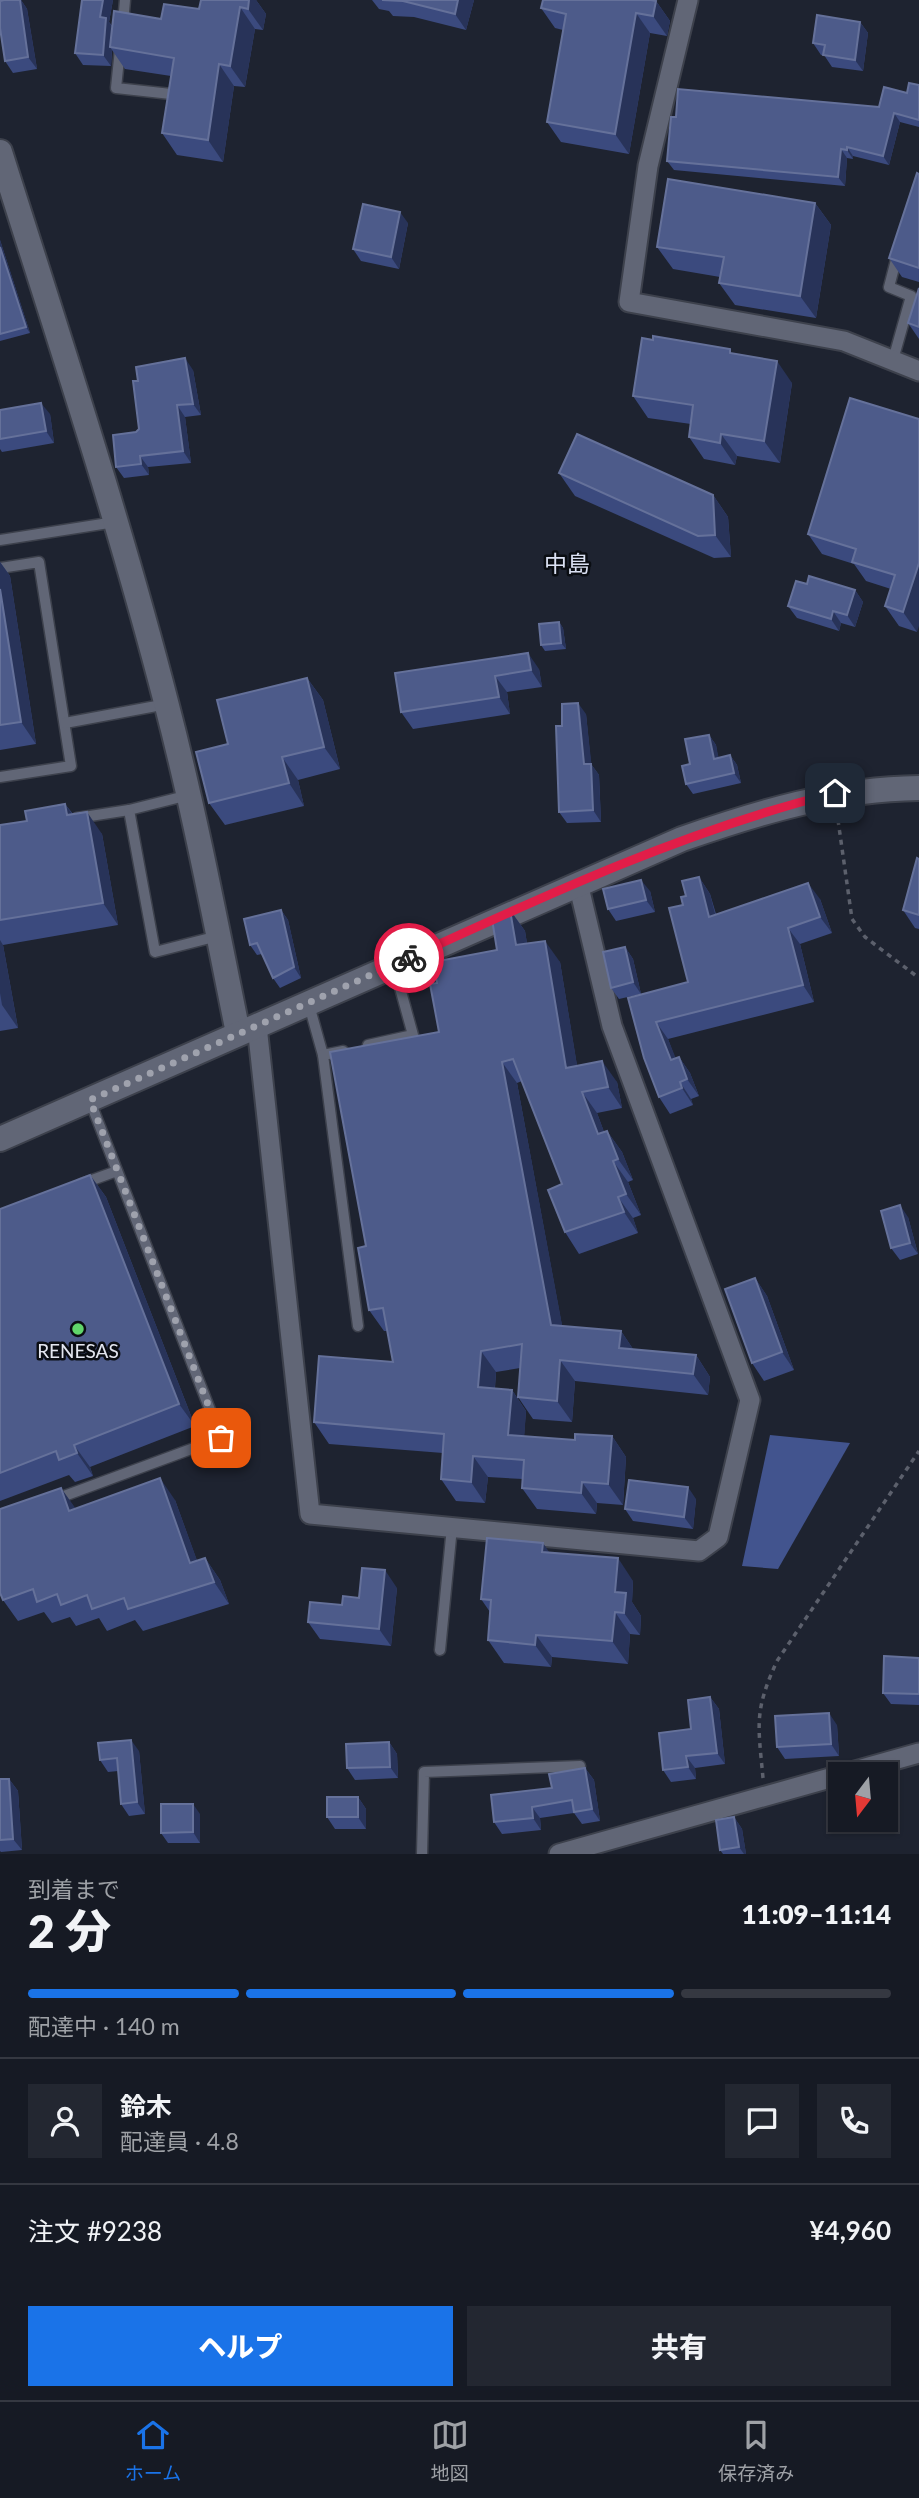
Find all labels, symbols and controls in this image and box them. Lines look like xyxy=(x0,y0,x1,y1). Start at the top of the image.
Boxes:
district label: 中島 xyxy=(544,549,590,577)
pin xyxy=(805,763,865,823)
icon: home xyxy=(816,774,854,812)
courier xyxy=(374,923,444,993)
icon: bike xyxy=(390,939,428,977)
marker: RENESAS xyxy=(70,1321,86,1337)
place label: RENESAS xyxy=(37,1339,119,1362)
pin xyxy=(191,1408,251,1468)
icon: bag xyxy=(202,1419,240,1457)
north arrow xyxy=(828,1762,898,1832)
map controls xyxy=(828,1762,898,1832)
text: 到着まで xyxy=(28,1875,120,1903)
text: 11:09–11:14 xyxy=(741,1898,891,1930)
text: 2 分 xyxy=(28,1903,111,1958)
text: 配達中 · 140 m xyxy=(28,2012,180,2040)
button: person xyxy=(28,2084,102,2158)
button: chat xyxy=(725,2084,799,2158)
button: phone xyxy=(817,2084,891,2158)
text: 鈴木 xyxy=(120,2090,172,2122)
text: 配達員 · 4.8 xyxy=(120,2127,239,2155)
text: ¥4,960 xyxy=(810,2214,891,2246)
text: 注文 #9238 xyxy=(28,2215,162,2247)
button: ヘルプ xyxy=(28,2306,453,2386)
button: 共有 xyxy=(467,2306,891,2386)
tab: ホーム xyxy=(125,2416,181,2485)
tab: 地図 xyxy=(431,2416,469,2485)
tab: 保存済み xyxy=(718,2416,794,2485)

